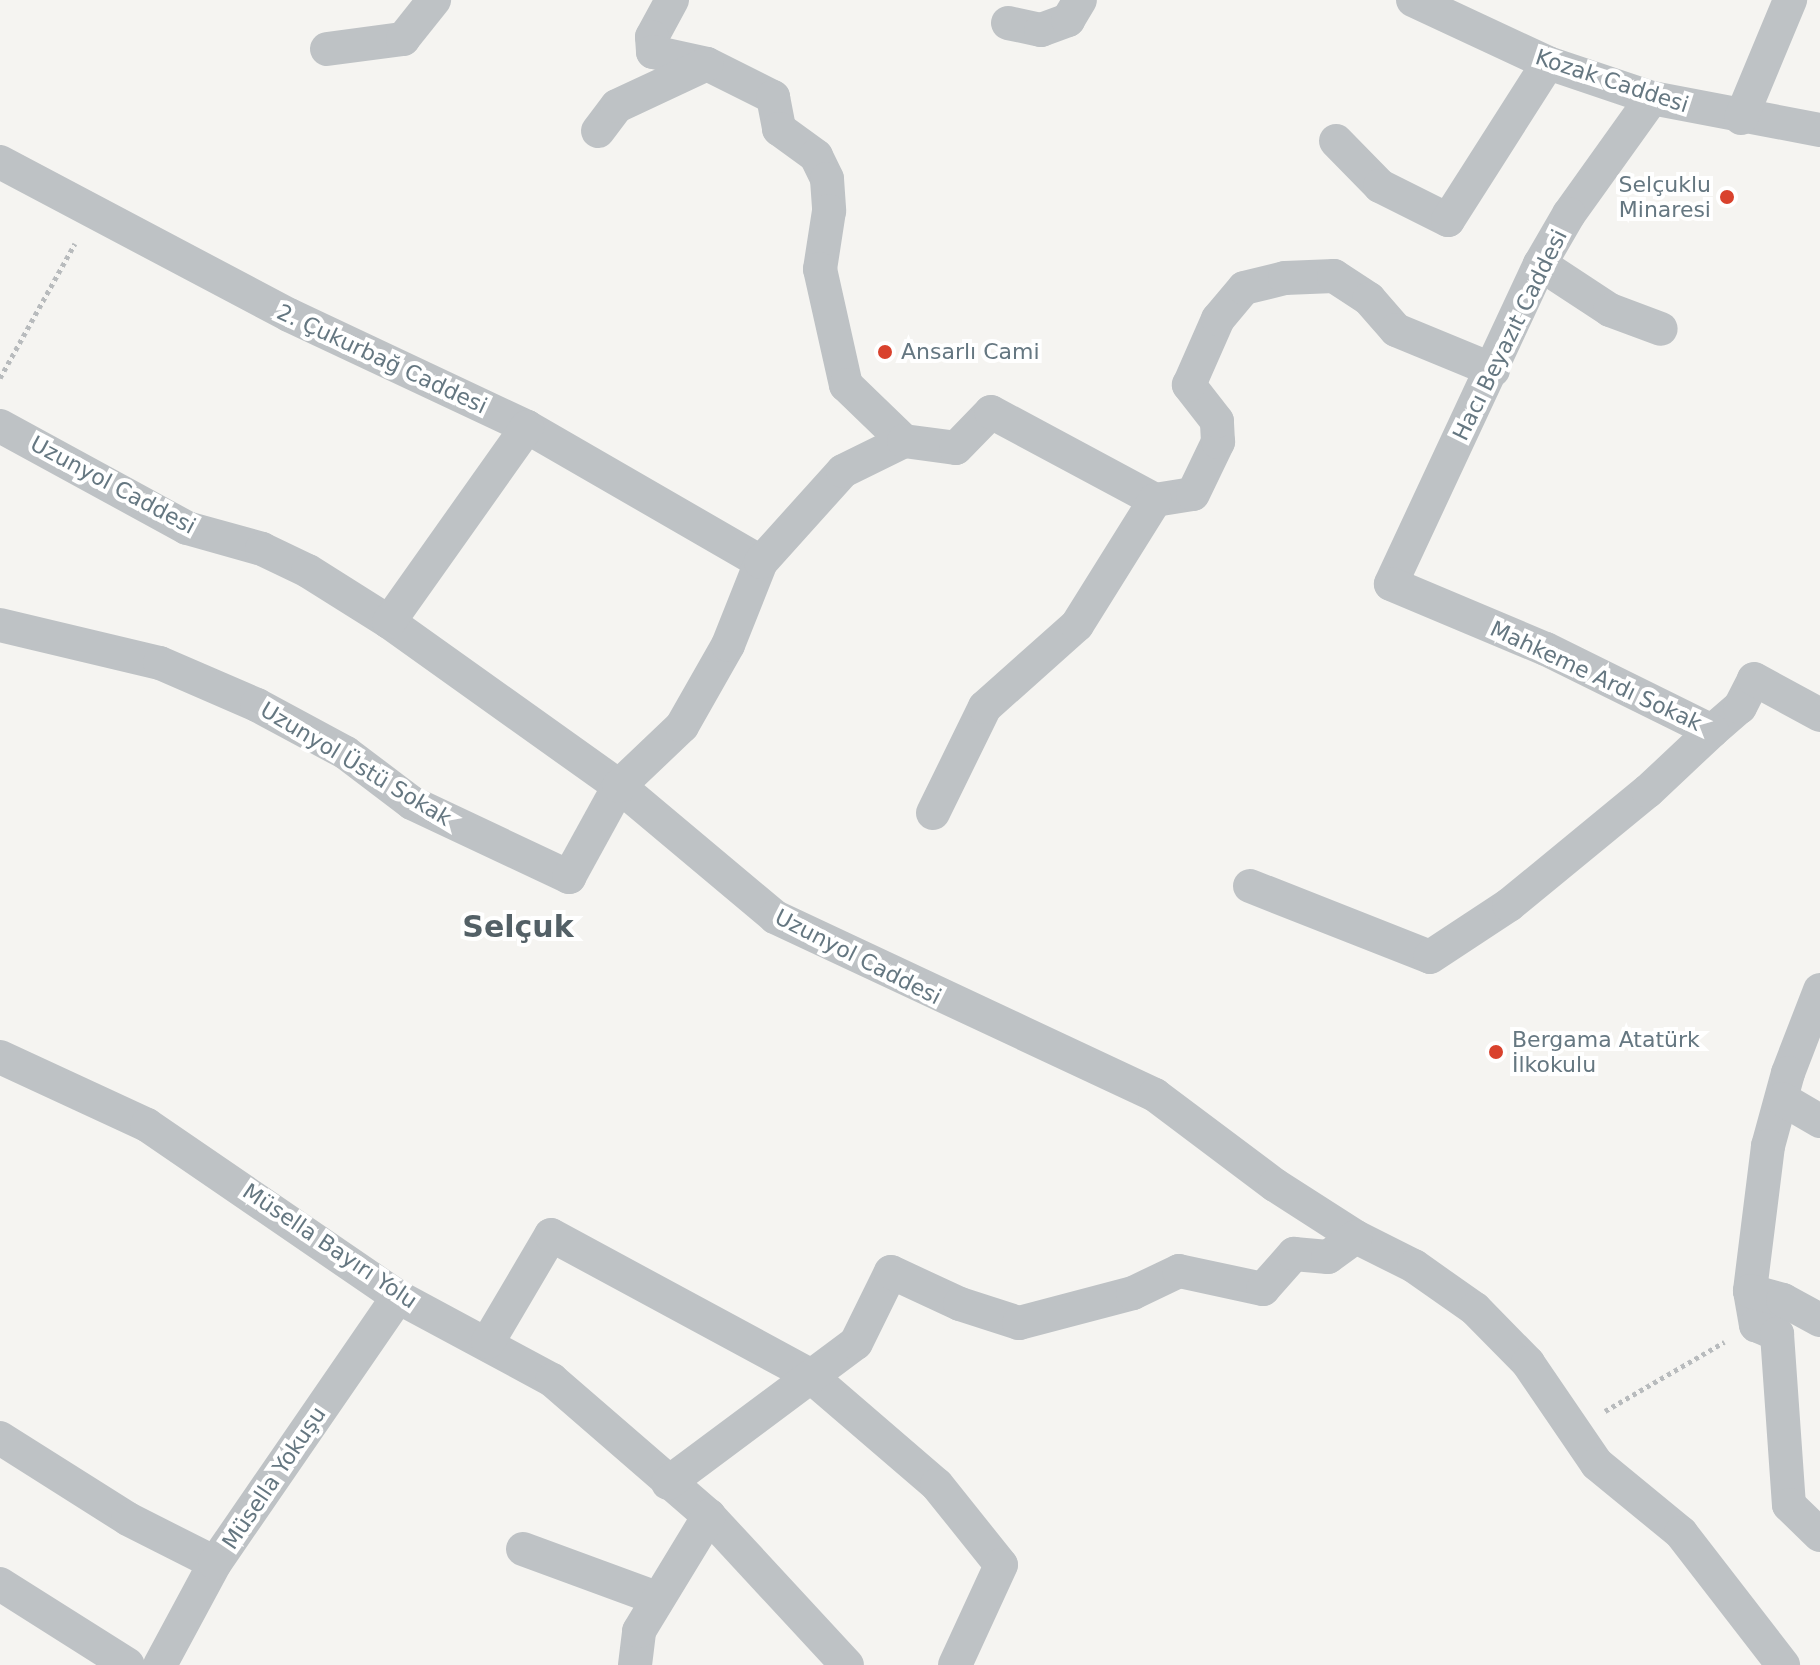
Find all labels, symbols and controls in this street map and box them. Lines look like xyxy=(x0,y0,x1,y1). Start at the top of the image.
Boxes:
street label: Kozak Caddesi xyxy=(1532,44,1692,118)
place label: Selçuklu Minaresi xyxy=(1619,171,1711,222)
marker: Selçuklu Minaresi xyxy=(1718,188,1736,206)
street label: Hacı Beyazıt Caddesi xyxy=(1447,225,1573,445)
street label: 2. Çukurbağ Caddesi xyxy=(273,299,491,419)
place label: Ansarlı Cami xyxy=(901,339,1040,365)
marker: Ansarlı Cami xyxy=(876,343,894,361)
street label: Uzunyol Caddesi xyxy=(26,430,200,540)
street label: Mahkeme Ardı Sokak xyxy=(1486,615,1706,737)
street label: Uzunyol Üstü Sokak xyxy=(256,696,456,832)
street label: Uzunyol Caddesi xyxy=(770,904,946,1010)
district label: Selçuk xyxy=(462,909,574,945)
place label: Bergama Atatürk İlkokulu xyxy=(1512,1026,1700,1078)
marker: Bergama Atatürk İlkokulu xyxy=(1487,1043,1505,1061)
street label: Müsella Bayırı Yolu xyxy=(238,1178,422,1314)
street label: Müsella Yokuşu xyxy=(217,1402,331,1554)

